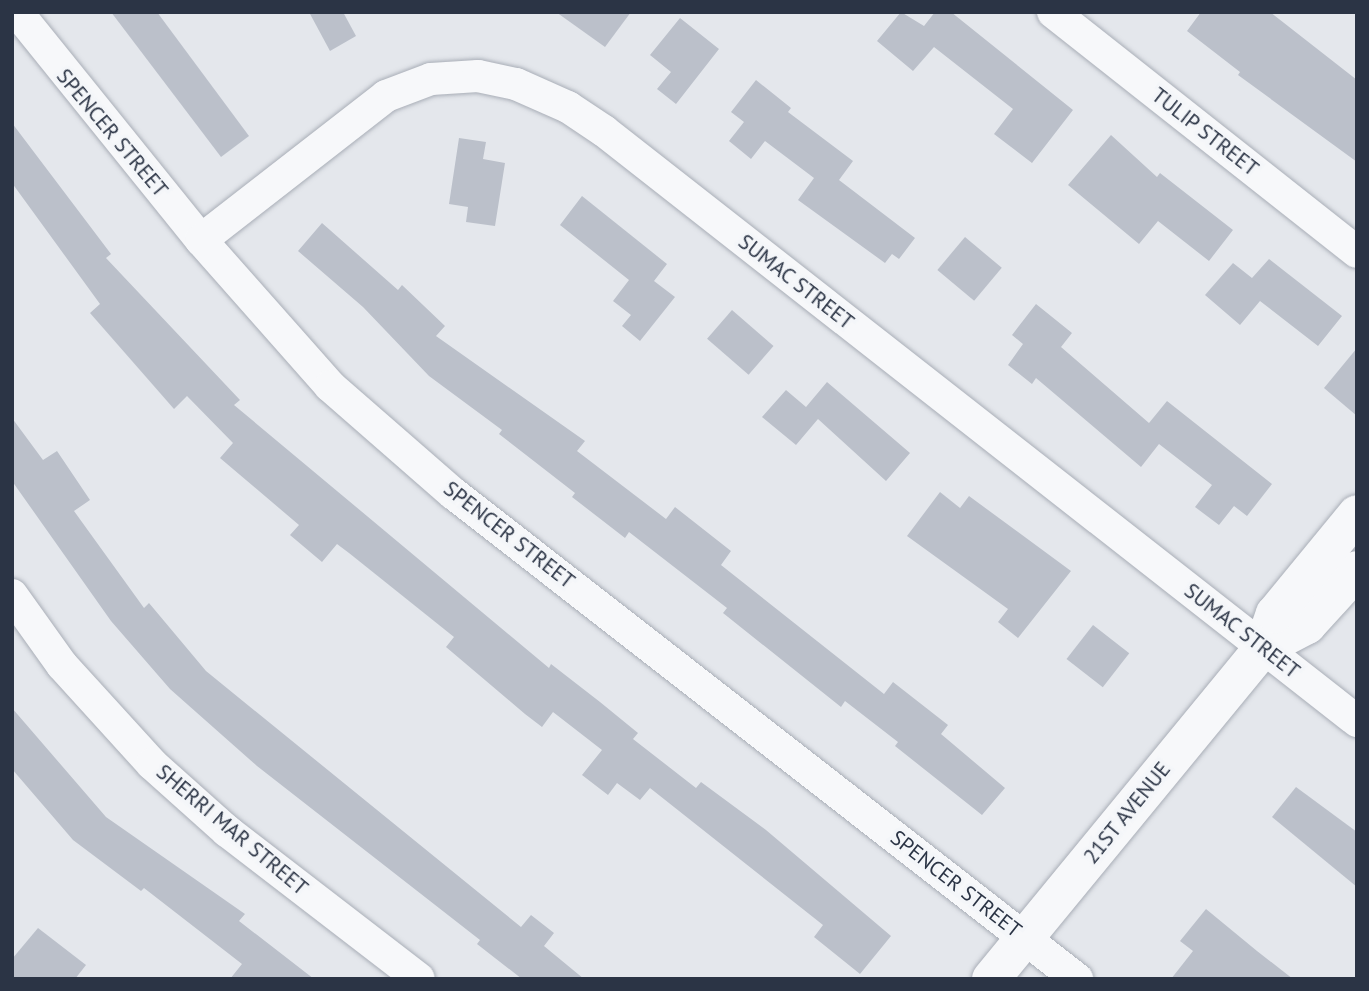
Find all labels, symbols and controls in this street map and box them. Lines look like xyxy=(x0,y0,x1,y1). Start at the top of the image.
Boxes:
street label: SPENCER STREET xyxy=(51,64,173,202)
street label: TULIP STREET xyxy=(1146,82,1264,182)
street label: SUMAC STREET xyxy=(733,229,859,335)
street label: SPENCER STREET xyxy=(439,476,579,594)
street label: SUMAC STREET xyxy=(1179,578,1305,684)
street label: 21ST AVENUE xyxy=(1078,757,1176,869)
street label: SHERRI MAR STREET xyxy=(151,759,313,901)
street label: SPENCER STREET xyxy=(886,825,1026,943)

